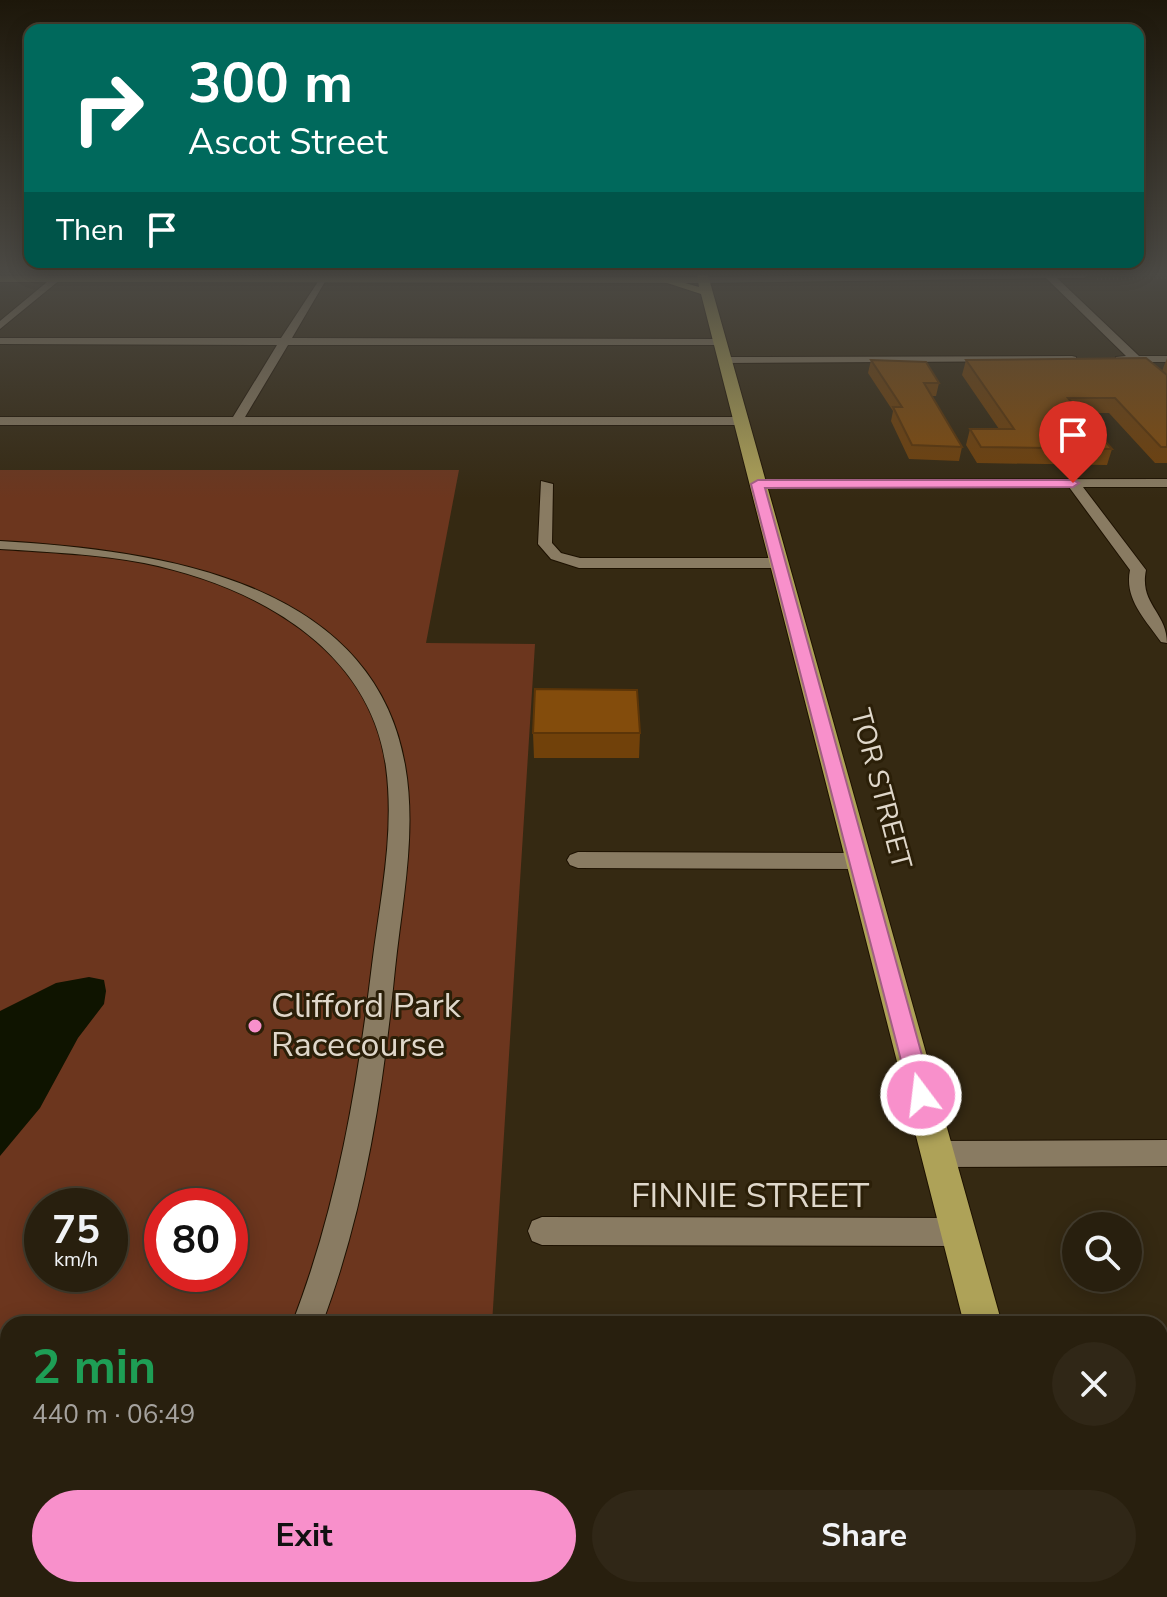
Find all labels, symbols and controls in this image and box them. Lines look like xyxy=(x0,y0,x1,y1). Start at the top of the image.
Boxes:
text: 300 m xyxy=(188,45,353,122)
icon: right xyxy=(56,56,160,160)
text: Ascot Street xyxy=(188,118,388,167)
icon: arrive xyxy=(140,208,184,252)
text: Then xyxy=(56,210,124,251)
pin xyxy=(1039,401,1107,483)
icon: arrive xyxy=(1051,413,1095,457)
street label: TOR STREET xyxy=(841,705,921,874)
place label: Clifford Park Racecourse xyxy=(271,983,462,1068)
marker: Clifford Park Racecourse xyxy=(246,1017,264,1035)
position arrow xyxy=(879,1053,963,1137)
street label: FINNIE STREET xyxy=(631,1173,870,1219)
speed limit sign: 80 xyxy=(144,1188,248,1292)
text: 75 xyxy=(52,1203,100,1257)
map controls xyxy=(1062,1212,1142,1292)
button: search xyxy=(1062,1212,1142,1292)
text: km/h xyxy=(54,1246,98,1273)
text: 2 min xyxy=(32,1334,156,1400)
button: close xyxy=(1052,1342,1136,1426)
text: 440 m · 06:49 xyxy=(32,1397,195,1432)
button: Exit xyxy=(32,1490,576,1582)
button: Share xyxy=(592,1490,1136,1582)

